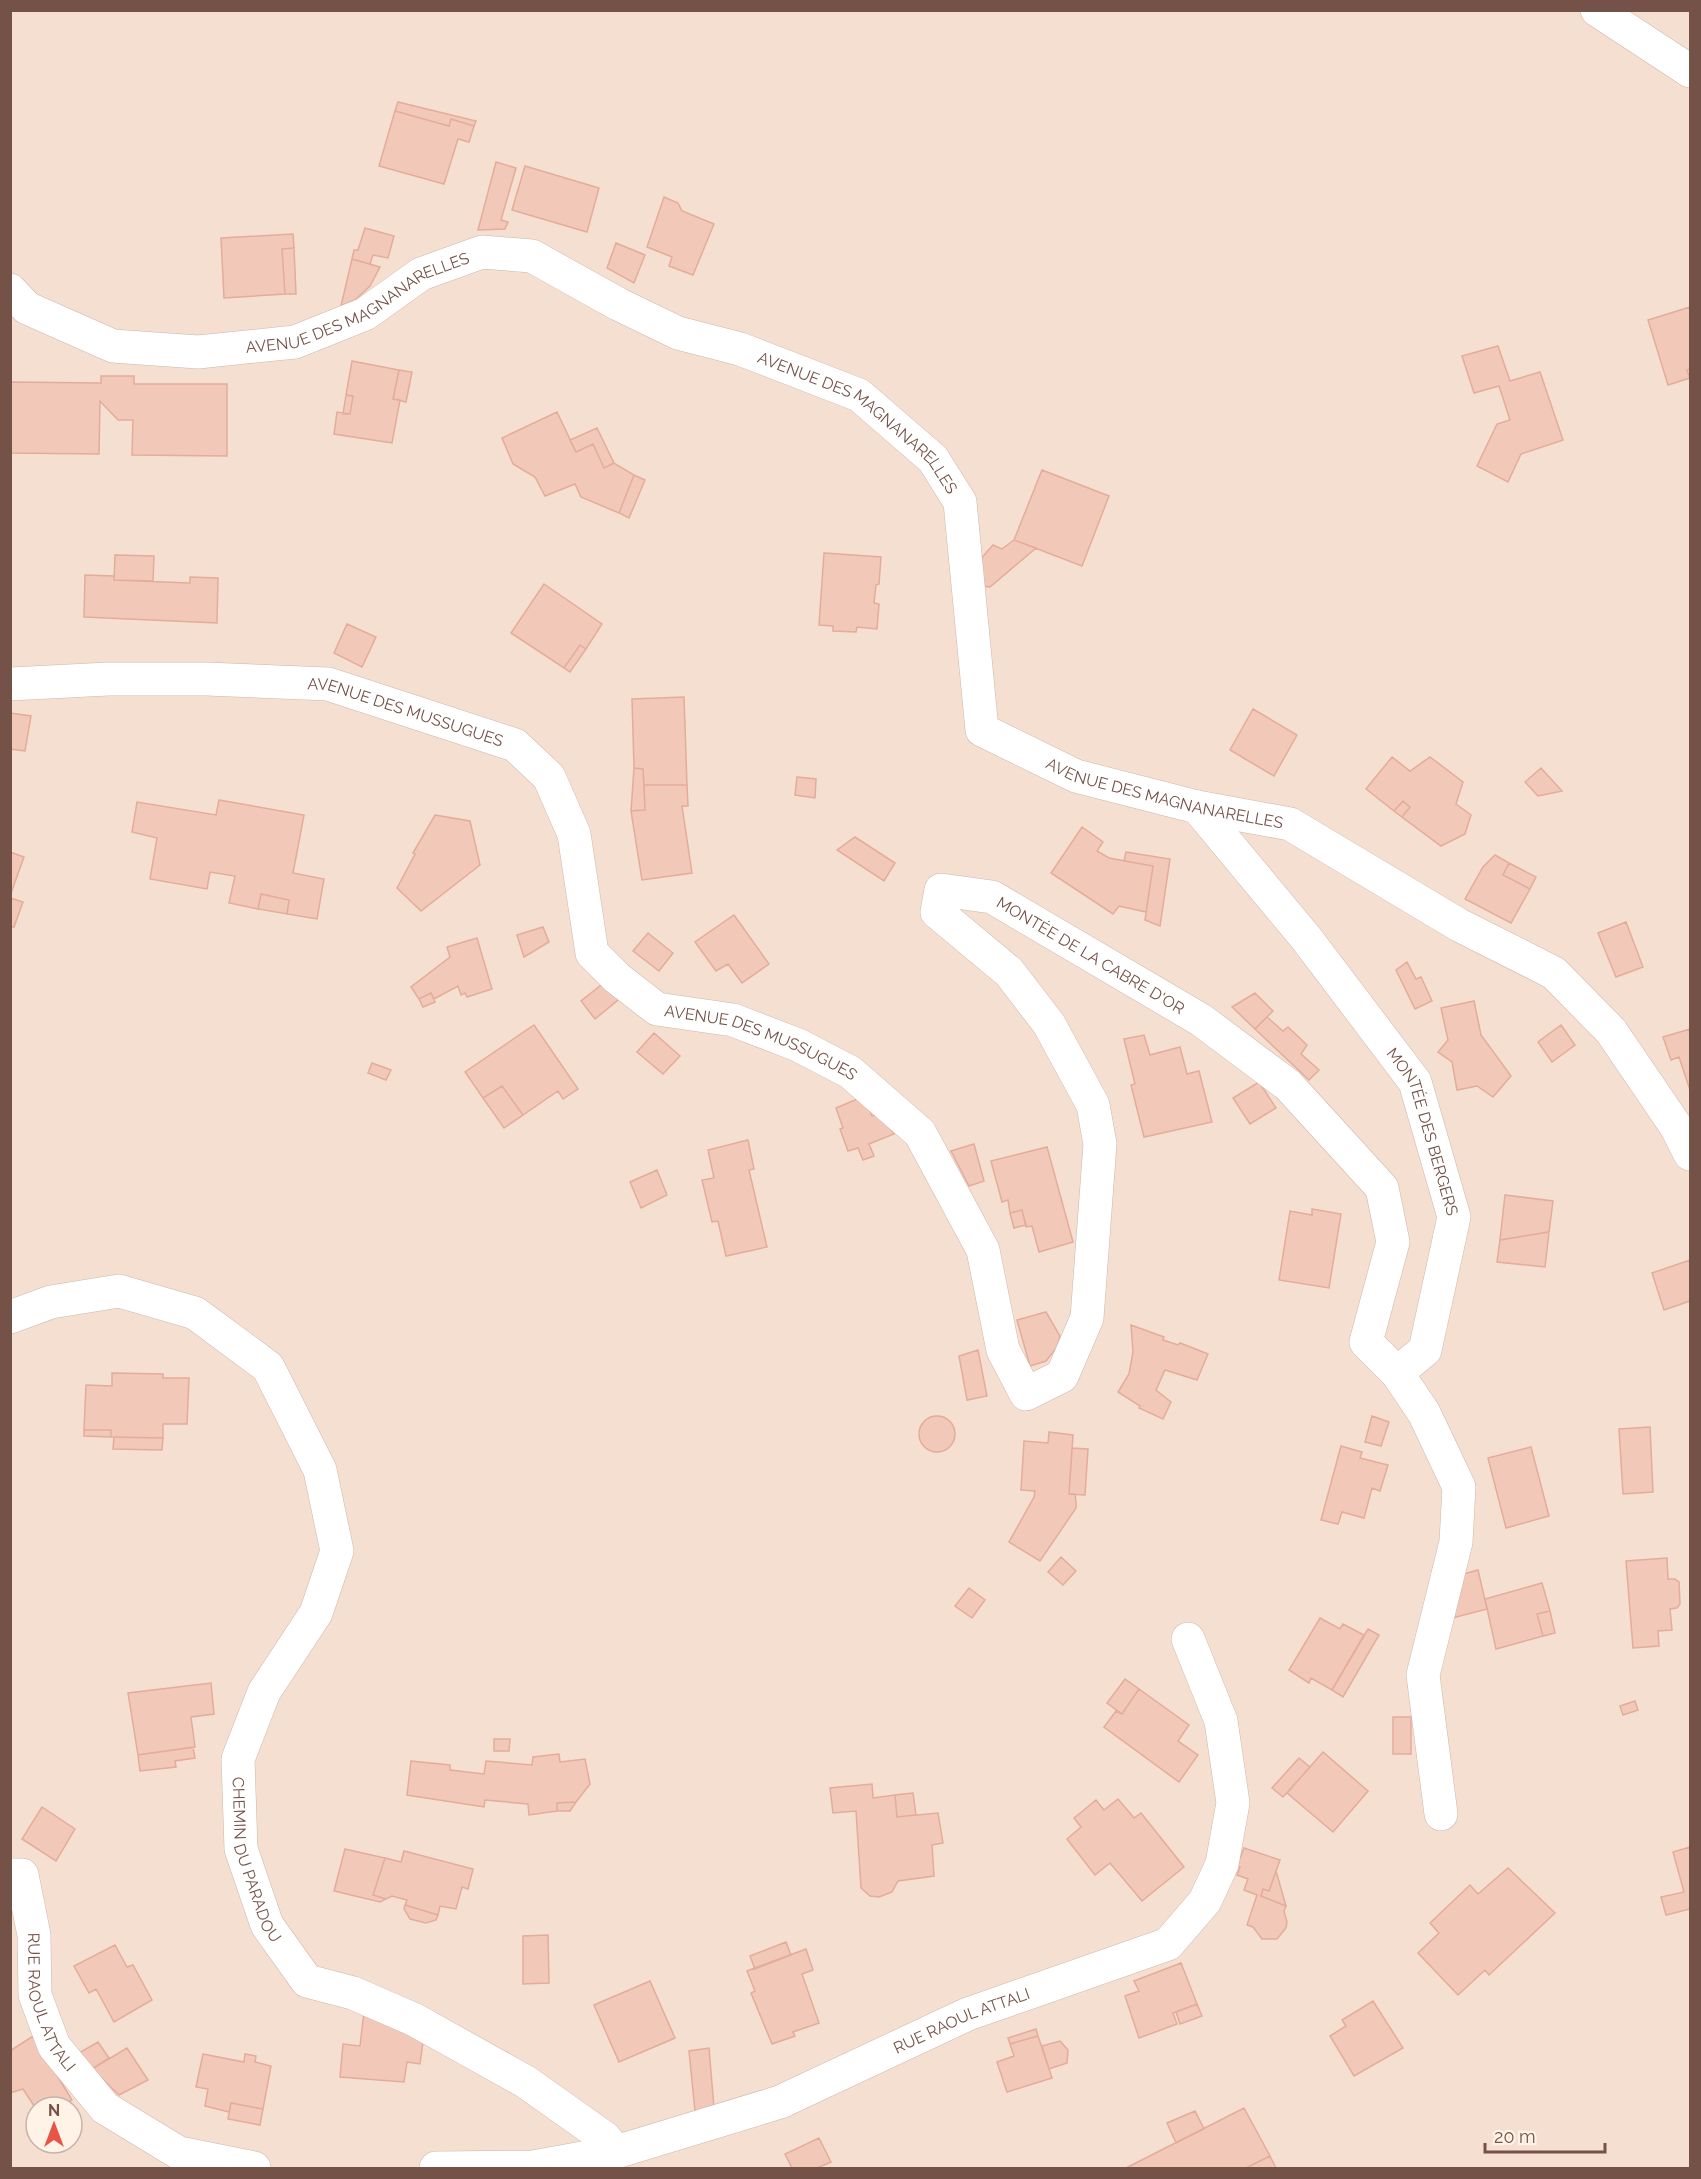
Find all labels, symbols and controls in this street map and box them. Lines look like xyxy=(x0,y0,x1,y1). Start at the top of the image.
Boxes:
street label: AVENUE DES MAGNANARELLES xyxy=(245,248,472,357)
street label: AVENUE DES MAGNANARELLES xyxy=(755,348,961,497)
street label: AVENUE DES MUSSUGUES xyxy=(307,674,506,751)
street label: AVENUE DES MAGNANARELLES xyxy=(1043,754,1285,833)
street label: MONTÉE DE LA CABRE D'OR xyxy=(993,893,1188,1018)
street label: AVENUE DES MUSSUGUES xyxy=(663,1001,861,1084)
street label: MONTÉE DES BERGERS xyxy=(1383,1044,1462,1218)
street label: CHEMIN DU PARADOU xyxy=(229,1776,285,1946)
street label: RUE RAOUL ATTALI xyxy=(24,1933,80,2075)
street label: RUE RAOUL ATTALI xyxy=(890,1984,1032,2058)
north arrow xyxy=(24,2095,84,2155)
text: N xyxy=(48,2101,60,2120)
scale bar xyxy=(1485,2116,1605,2154)
text: 20 m xyxy=(1494,2126,1536,2147)

